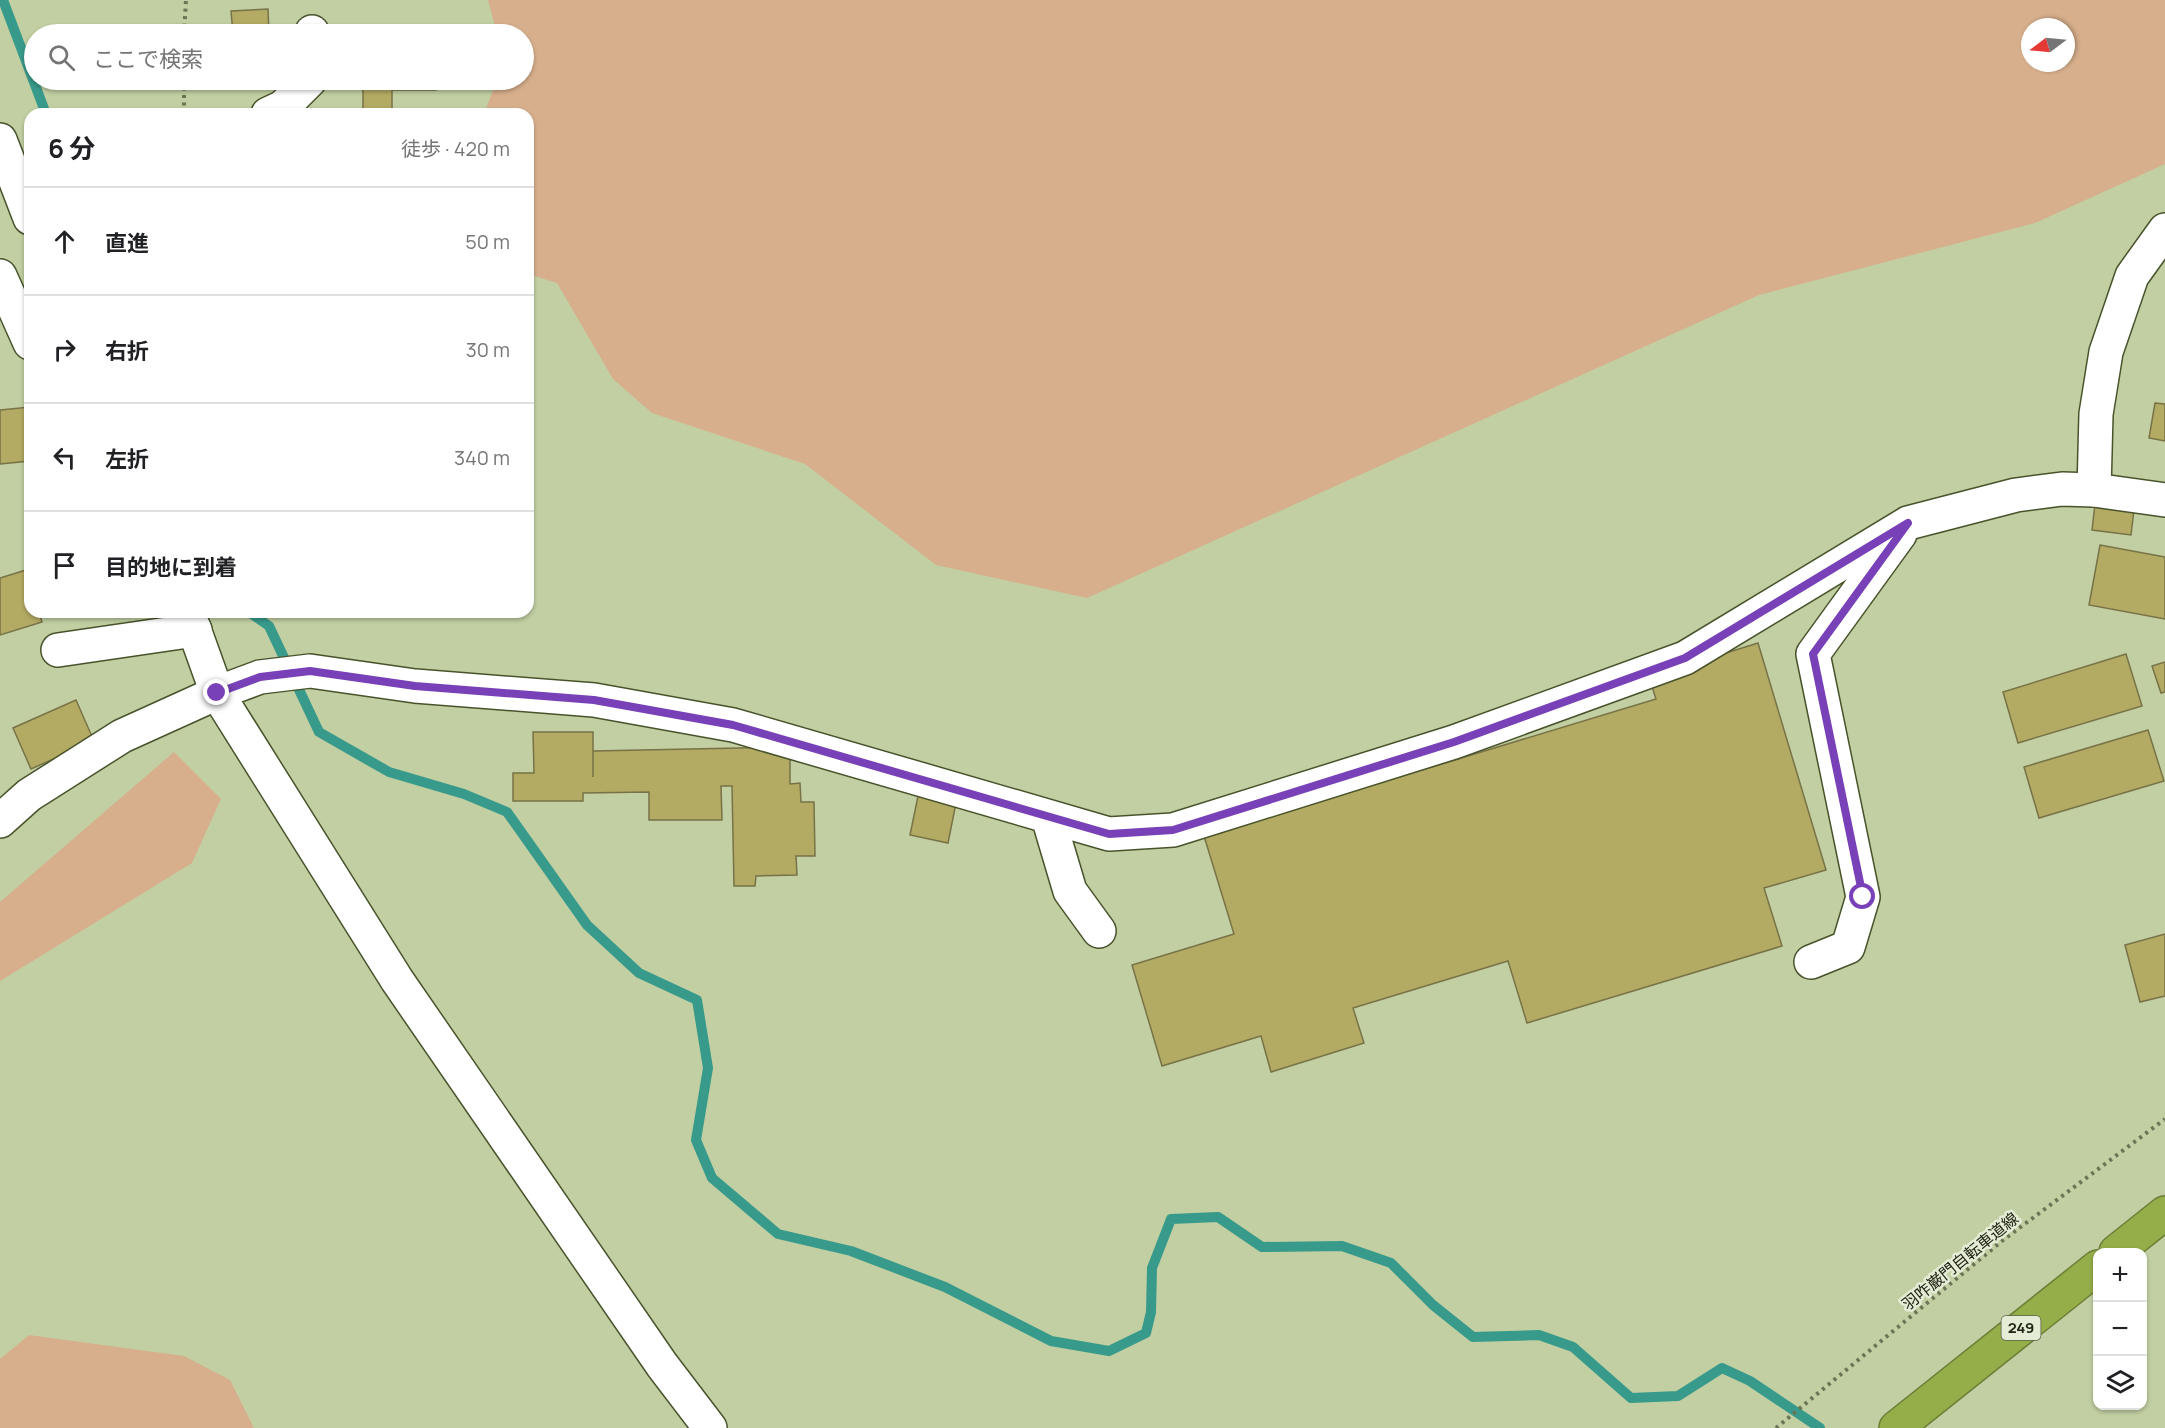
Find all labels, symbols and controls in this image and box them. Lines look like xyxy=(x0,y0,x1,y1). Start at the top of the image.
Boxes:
north arrow xyxy=(2021,18,2075,72)
search box xyxy=(24,24,534,90)
icon: search xyxy=(45,41,78,74)
text: ここで検索 xyxy=(93,44,203,74)
text: 6 分 xyxy=(48,130,95,166)
text: 徒歩 · 420 m xyxy=(401,135,510,162)
icon: ahead xyxy=(48,225,81,258)
text: 直進 xyxy=(105,228,149,258)
text: 50 m xyxy=(465,228,510,255)
icon: right xyxy=(48,333,81,366)
text: 右折 xyxy=(105,336,149,366)
text: 30 m xyxy=(466,336,510,363)
icon: left xyxy=(48,441,81,474)
text: 左折 xyxy=(105,444,149,474)
text: 340 m xyxy=(454,444,510,471)
icon: arrive xyxy=(48,549,81,582)
text: 目的地に到着 xyxy=(105,552,237,582)
route end xyxy=(203,679,229,705)
route start xyxy=(1849,883,1875,909)
street label: 羽咋巌門自転車道線 xyxy=(1897,1207,2023,1315)
map controls xyxy=(2093,1248,2147,1410)
button: + xyxy=(2093,1248,2147,1302)
button: − xyxy=(2093,1302,2147,1356)
road number: 249 xyxy=(2002,1316,2040,1340)
button: layers xyxy=(2093,1356,2147,1410)

